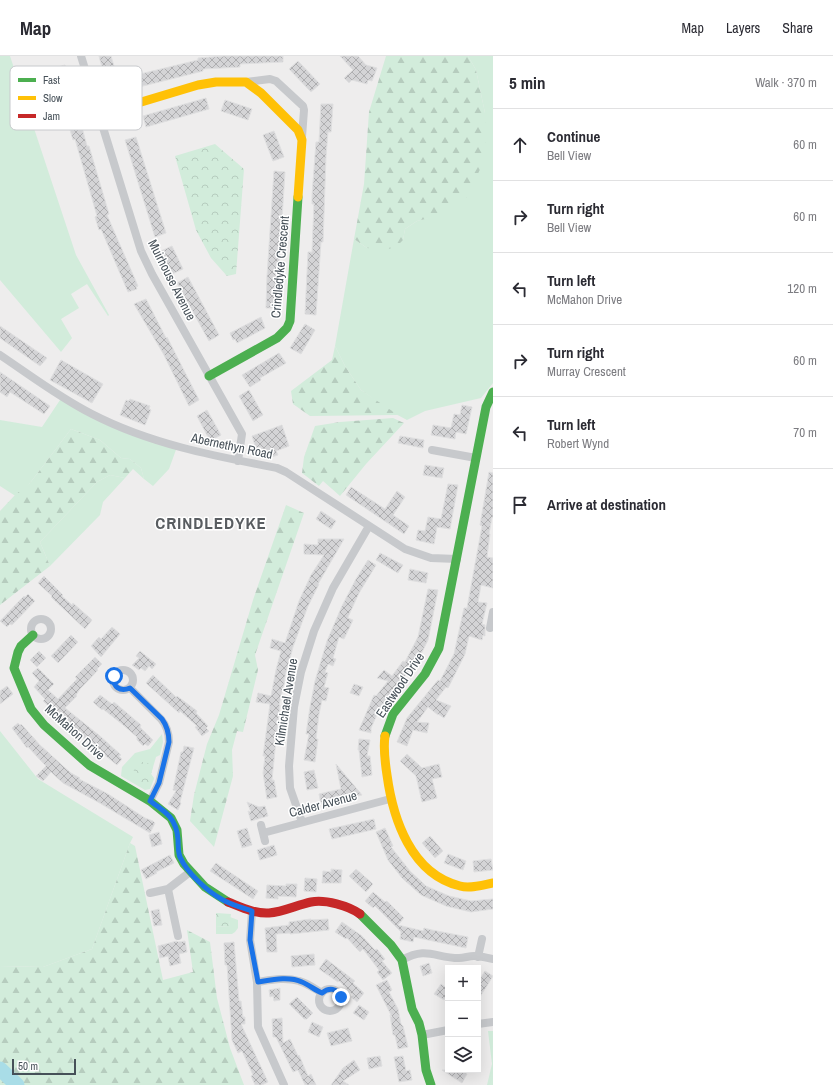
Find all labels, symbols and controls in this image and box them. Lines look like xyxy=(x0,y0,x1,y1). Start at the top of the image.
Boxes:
text: Map xyxy=(20,15,51,41)
text: Map xyxy=(682,19,704,37)
text: Layers xyxy=(726,19,760,37)
text: Share xyxy=(782,19,813,37)
legend xyxy=(10,66,142,130)
text: 5 min xyxy=(509,71,545,94)
text: Fast xyxy=(43,73,61,87)
text: Walk · 370 m xyxy=(755,74,817,91)
text: Slow xyxy=(43,91,63,105)
text: Jam xyxy=(43,109,60,123)
text: Continue xyxy=(547,126,600,147)
icon: ahead xyxy=(509,134,531,156)
text: 60 m xyxy=(793,136,817,153)
text: Bell View xyxy=(547,147,591,164)
text: Turn right xyxy=(547,198,604,219)
icon: right xyxy=(509,206,531,228)
text: 60 m xyxy=(793,208,817,225)
street label: Crindledyke Crescent xyxy=(267,215,293,319)
text: Bell View xyxy=(547,219,591,236)
street label: Muirhouse Avenue xyxy=(144,237,200,323)
text: Turn left xyxy=(547,270,595,291)
icon: left xyxy=(509,278,531,300)
text: 120 m xyxy=(787,280,817,297)
text: McMahon Drive xyxy=(547,291,622,308)
text: Turn right xyxy=(547,342,604,363)
icon: right xyxy=(509,350,531,372)
text: 60 m xyxy=(793,352,817,369)
text: Murray Crescent xyxy=(547,363,626,380)
text: Turn left xyxy=(547,414,595,435)
icon: left xyxy=(509,422,531,444)
text: 70 m xyxy=(793,424,817,441)
street label: Abernethyn Road xyxy=(189,429,274,463)
text: Robert Wynd xyxy=(547,435,609,452)
icon: arrive xyxy=(509,494,531,516)
text: Arrive at destination xyxy=(547,494,666,515)
district label: CRINDLEDYKE xyxy=(155,511,267,534)
street label: Eastwood Drive xyxy=(372,649,428,721)
street label: Kilmichael Avenue xyxy=(271,657,301,747)
route start xyxy=(105,667,123,685)
street label: McMahon Drive xyxy=(41,701,109,764)
street label: Calder Avenue xyxy=(287,787,359,821)
map controls xyxy=(445,965,481,1073)
button: + xyxy=(445,965,481,1001)
route end xyxy=(332,988,350,1006)
button: − xyxy=(445,1001,481,1037)
button: layers xyxy=(445,1037,481,1073)
scale bar xyxy=(12,1057,76,1076)
text: 50 m xyxy=(18,1059,38,1073)

